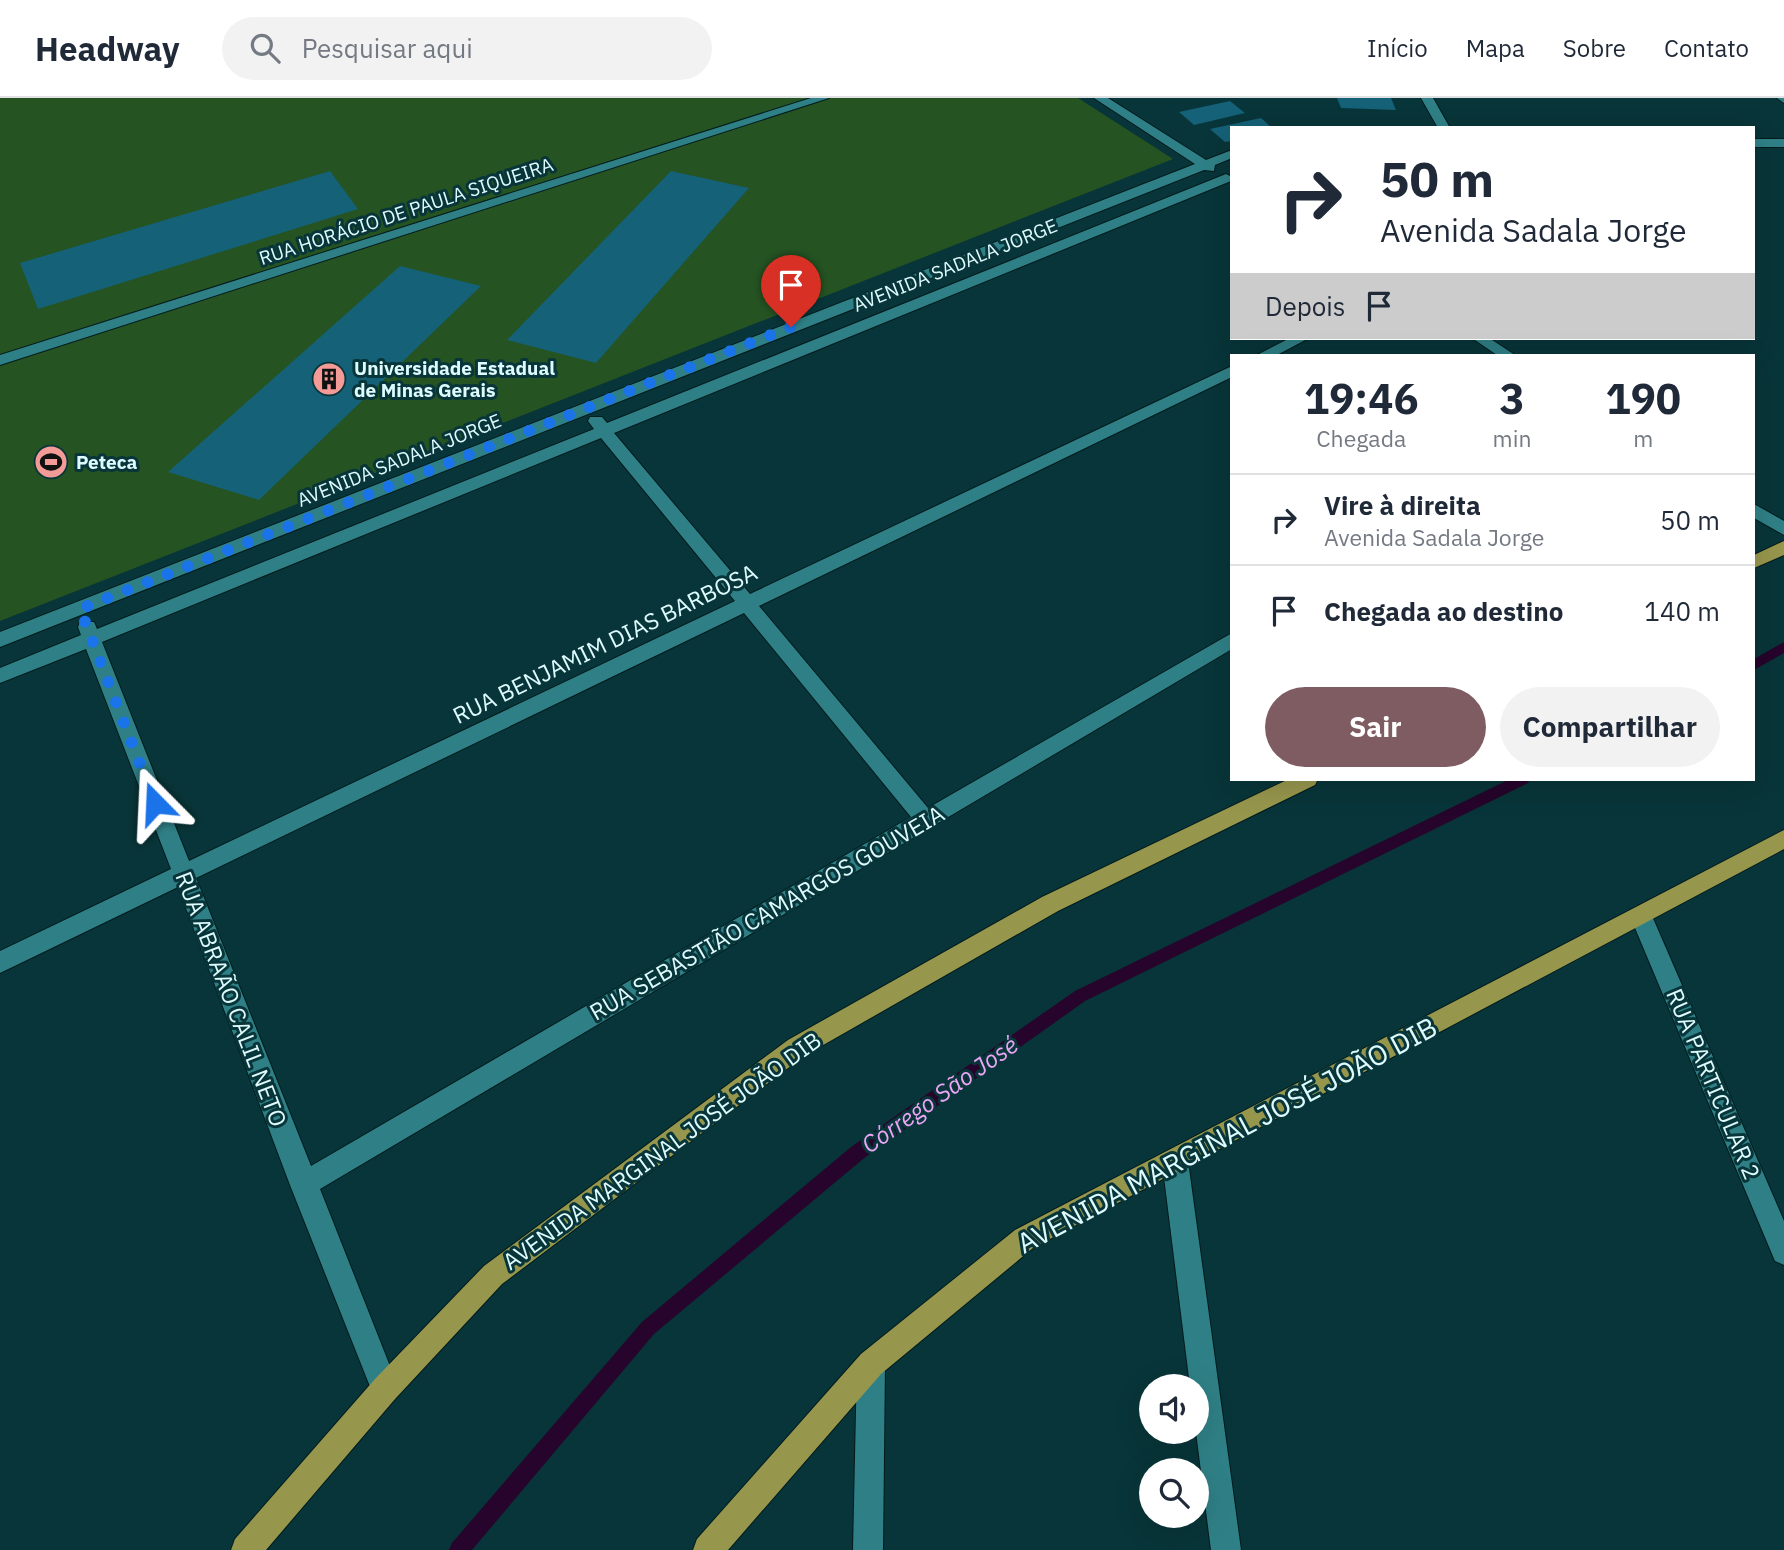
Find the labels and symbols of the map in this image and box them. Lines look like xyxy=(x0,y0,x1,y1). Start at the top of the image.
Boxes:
street label: RUA HORÁCIO DE PAULA SIQUEIRA xyxy=(256,152,556,270)
street label: AVENIDA SADALA JORGE xyxy=(849,213,1061,317)
pin xyxy=(761,255,821,327)
place label: Universidade Estadual de Minas Gerais xyxy=(354,356,555,402)
building icon: Universidade Estadual de Minas Gerais xyxy=(310,360,348,398)
street label: AVENIDA SADALA JORGE xyxy=(293,408,505,512)
sports icon: Peteca xyxy=(32,443,70,481)
place label: Peteca xyxy=(76,450,137,474)
street label: RUA BENJAMIM DIAS BARBOSA xyxy=(448,556,762,730)
position arrow xyxy=(118,766,192,840)
street label: RUA SEBASTIÃO CAMARGOS GOUVEIA xyxy=(584,798,950,1026)
street label: RUA ABRAÃO CALIL NETO xyxy=(169,867,294,1130)
street label: RUA PARTICULAR 2 xyxy=(1660,984,1768,1184)
street label: AVENIDA MARGINAL JOSÉ JOÃO DIB xyxy=(1010,1008,1443,1261)
street label: AVENIDA MARGINAL JOSÉ JOÃO DIB xyxy=(496,1024,827,1276)
water label: Córrego São José xyxy=(855,1028,1024,1160)

